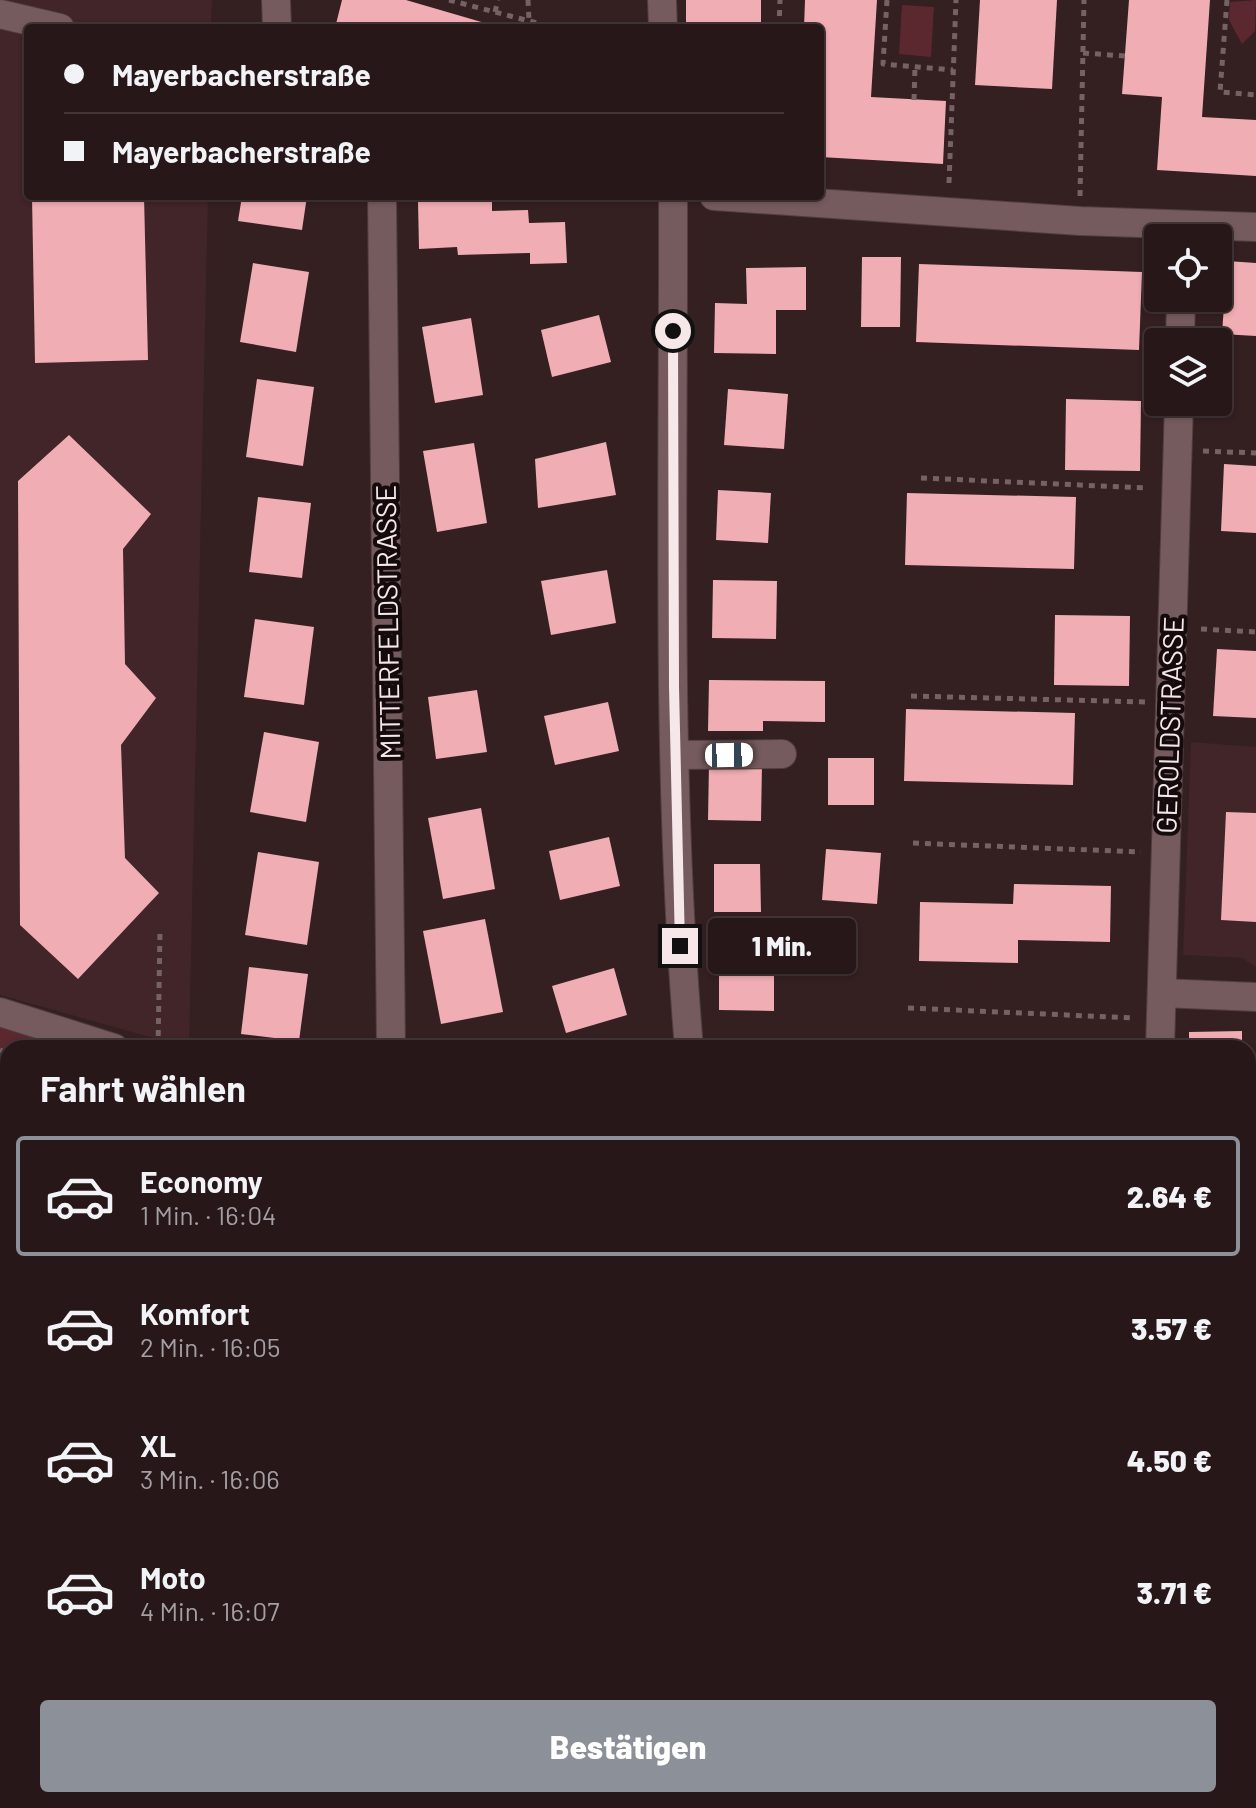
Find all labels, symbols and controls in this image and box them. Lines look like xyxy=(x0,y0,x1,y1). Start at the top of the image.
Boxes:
text: Mayerbacherstraße xyxy=(112,56,371,92)
text: Mayerbacherstraße xyxy=(112,133,371,169)
map controls xyxy=(1144,224,1232,416)
button: locate xyxy=(1144,224,1232,312)
route start xyxy=(655,313,691,349)
button: layers xyxy=(1144,328,1232,416)
street label: MITTERFELDSTRASSE xyxy=(368,484,406,760)
street label: GEROLDSTRASSE xyxy=(1148,616,1190,834)
car xyxy=(705,743,753,767)
callout: 1 Min. xyxy=(708,918,856,974)
route end xyxy=(662,928,698,964)
text: 1 Min. xyxy=(752,930,812,961)
text: Fahrt wählen xyxy=(40,1066,246,1109)
icon: car xyxy=(44,1160,116,1232)
text: Economy xyxy=(140,1163,263,1199)
text: 2.64 € xyxy=(1127,1178,1212,1214)
text: 1 Min. · 16:04 xyxy=(140,1199,276,1230)
icon: car xyxy=(44,1292,116,1364)
text: Komfort xyxy=(140,1295,250,1331)
text: 3.57 € xyxy=(1131,1310,1212,1346)
text: 2 Min. · 16:05 xyxy=(140,1331,280,1362)
icon: car xyxy=(44,1424,116,1496)
text: XL xyxy=(140,1427,176,1463)
text: 4.50 € xyxy=(1127,1442,1212,1478)
text: 3 Min. · 16:06 xyxy=(140,1463,280,1494)
icon: car xyxy=(44,1556,116,1628)
text: Moto xyxy=(140,1559,206,1595)
text: 3.71 € xyxy=(1136,1574,1212,1610)
text: 4 Min. · 16:07 xyxy=(140,1595,280,1626)
button: Bestätigen xyxy=(40,1700,1216,1792)

